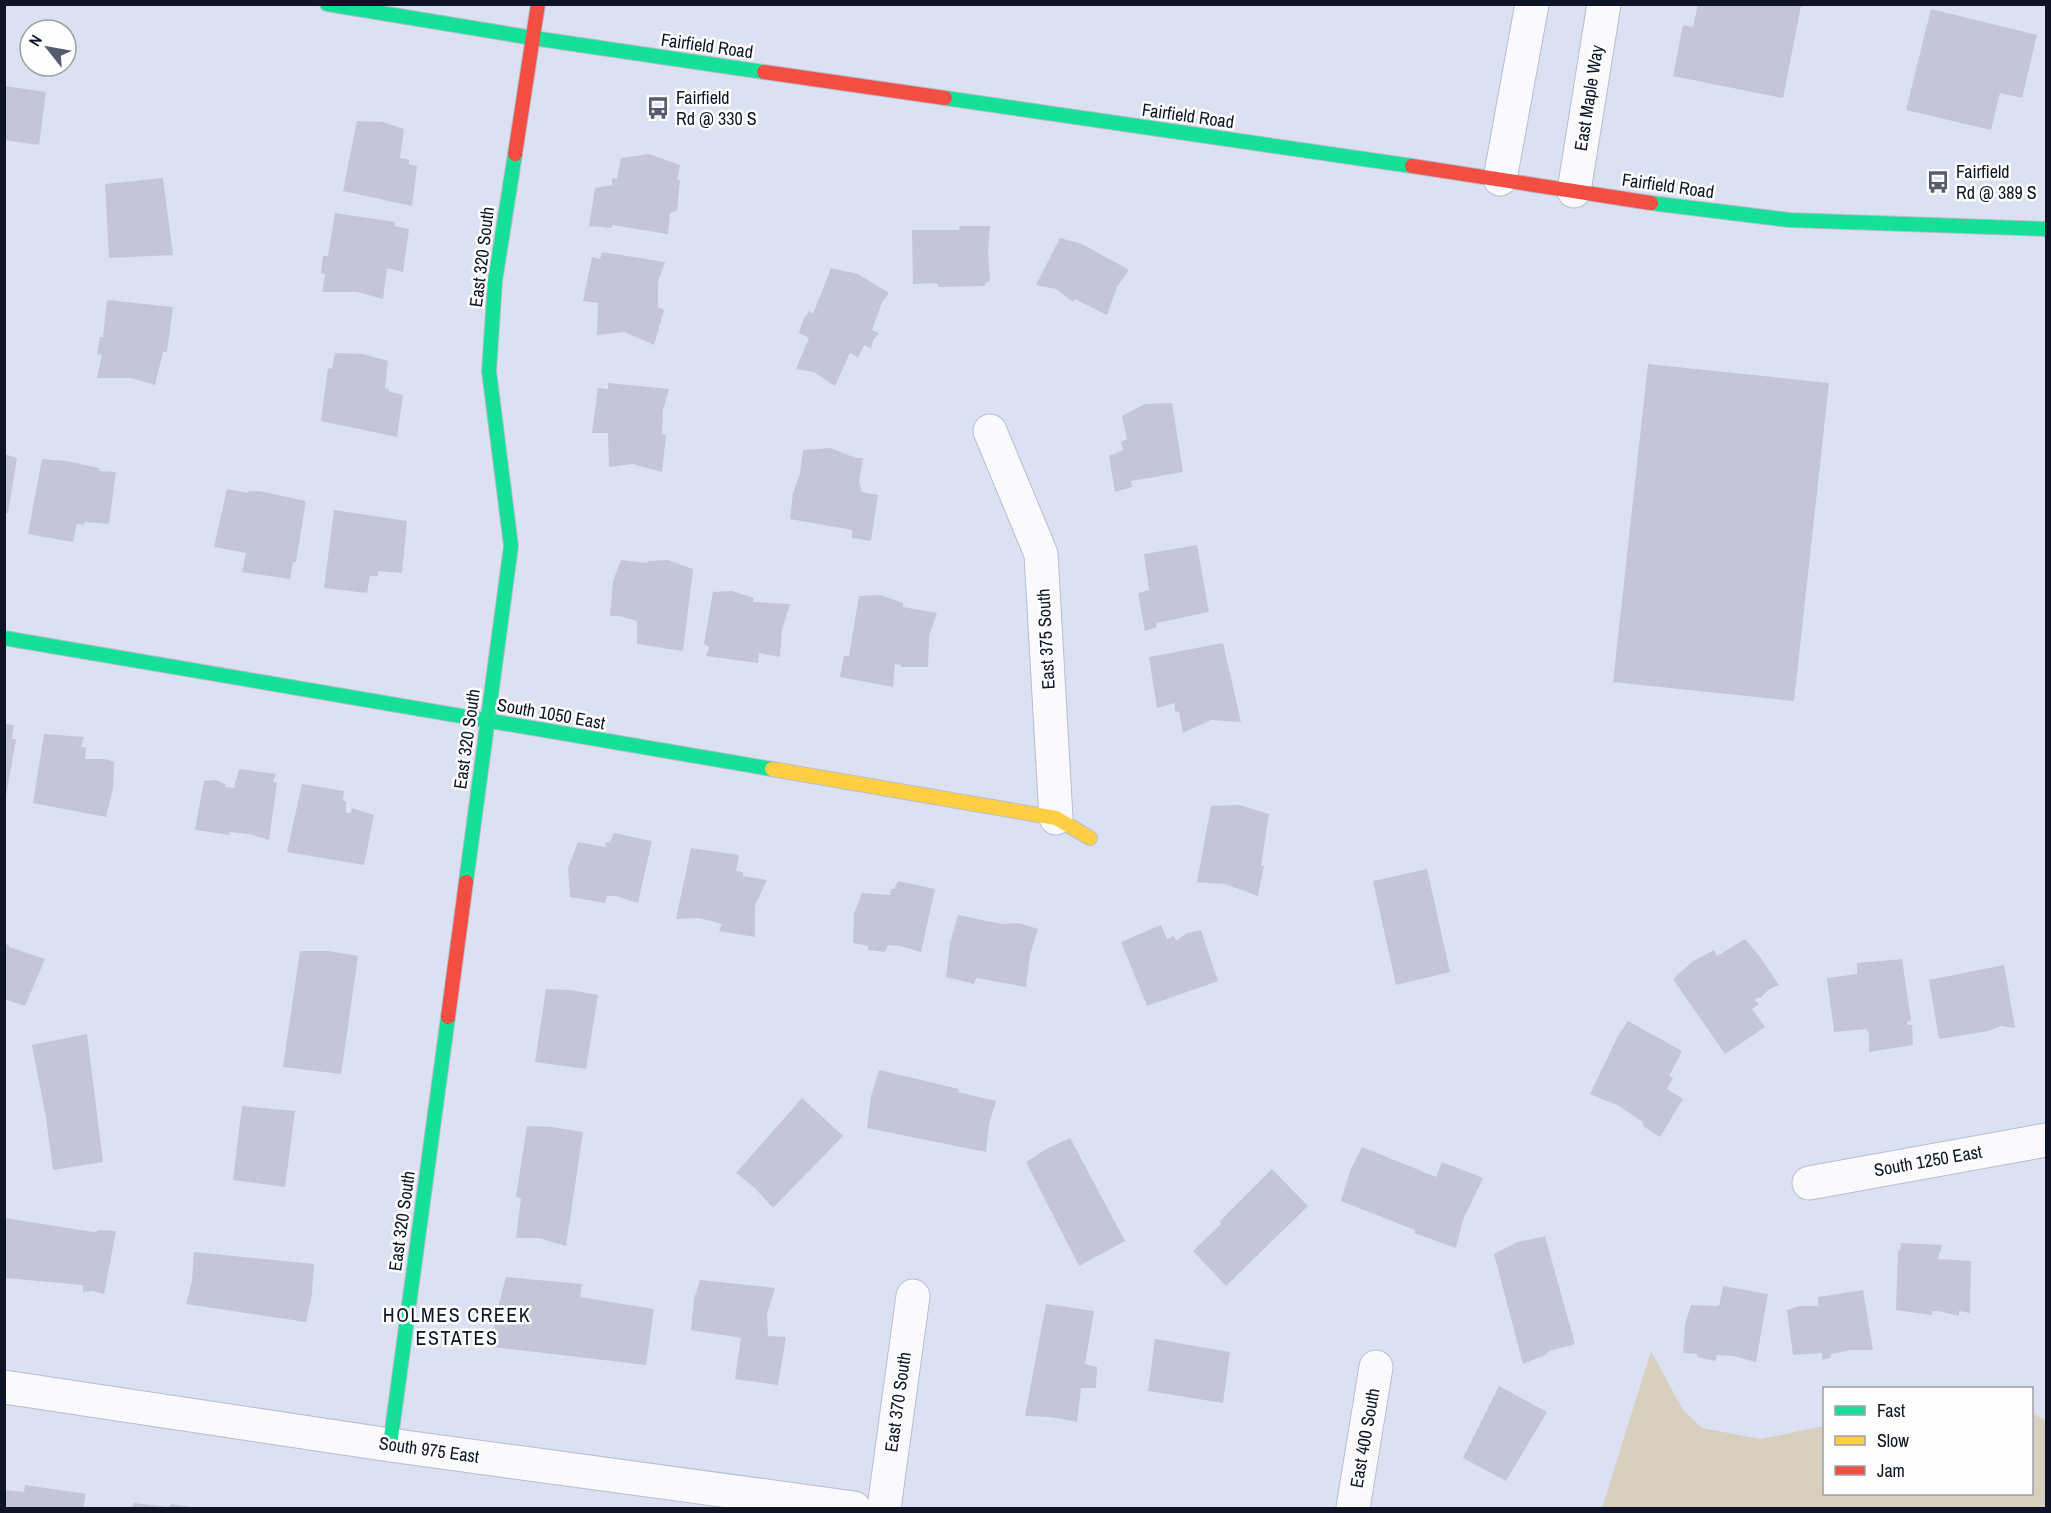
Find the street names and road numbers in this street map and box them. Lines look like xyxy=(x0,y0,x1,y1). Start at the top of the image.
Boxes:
street label: Fairfield Road xyxy=(659,27,755,64)
street label: East Maple Way xyxy=(1568,43,1609,153)
street label: Fairfield Road xyxy=(1140,97,1236,134)
street label: Fairfield Road xyxy=(1620,167,1716,204)
street label: East 320 South xyxy=(463,205,500,309)
street label: East 375 South xyxy=(1030,588,1061,690)
street label: East 320 South xyxy=(447,687,486,791)
street label: South 1050 East xyxy=(495,692,607,735)
street label: South 1250 East xyxy=(1872,1139,1984,1182)
street label: East 320 South xyxy=(382,1169,421,1273)
street label: East 370 South xyxy=(878,1350,917,1454)
street label: East 400 South xyxy=(1343,1386,1386,1490)
street label: South 975 East xyxy=(377,1430,481,1469)

